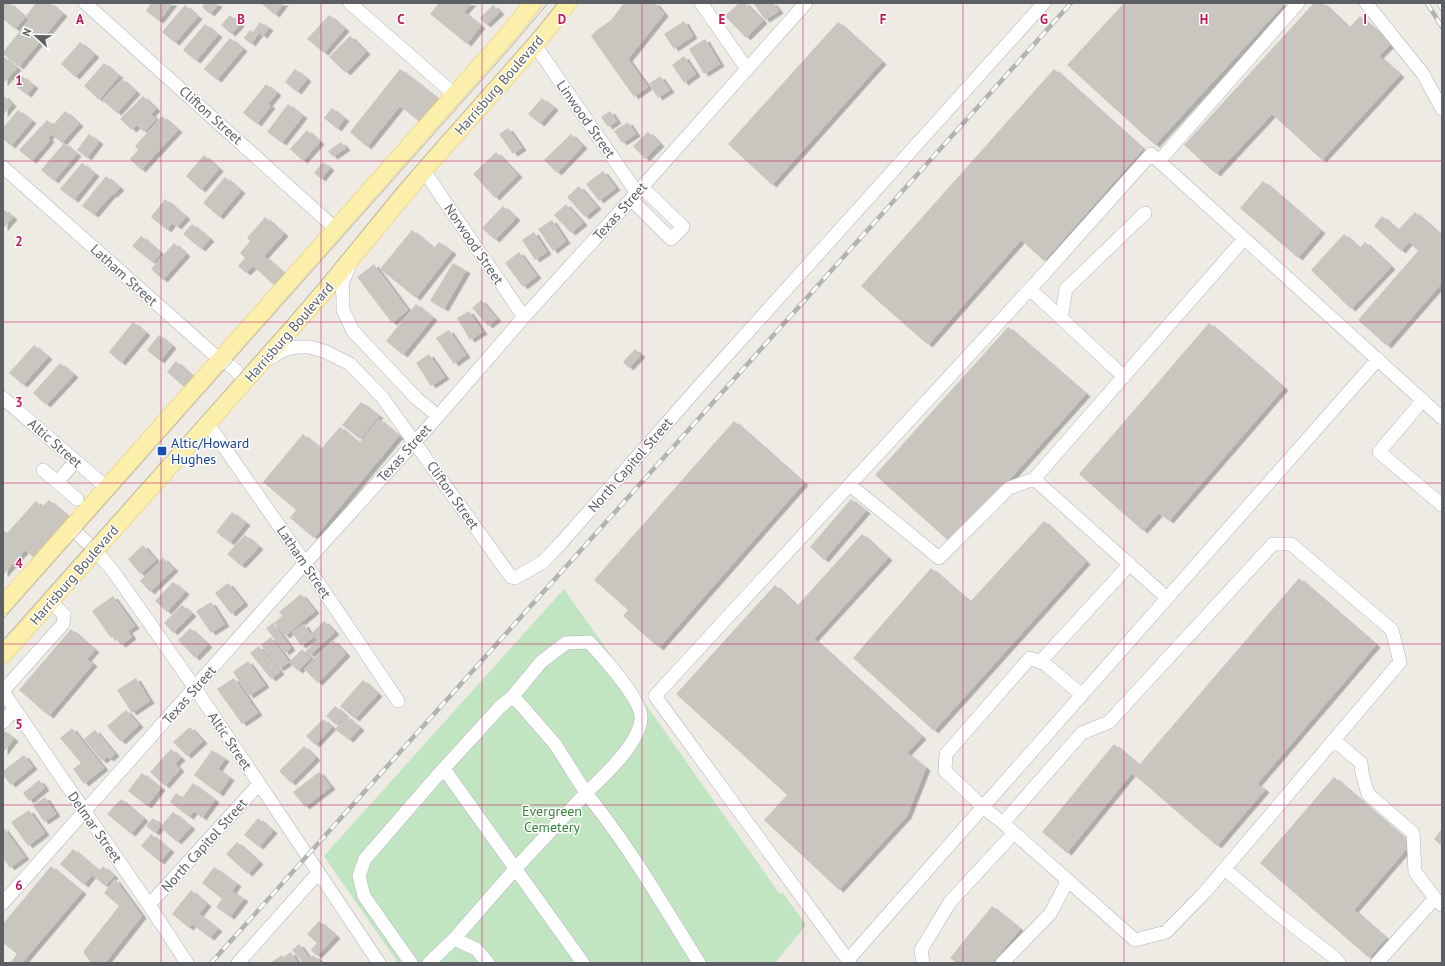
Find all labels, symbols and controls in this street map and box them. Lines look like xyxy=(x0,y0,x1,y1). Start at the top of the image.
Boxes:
text: A xyxy=(76,11,84,28)
text: B xyxy=(237,11,245,28)
text: C xyxy=(397,11,405,28)
text: D xyxy=(558,11,566,28)
text: E xyxy=(719,11,726,28)
text: F xyxy=(880,11,887,28)
text: G xyxy=(1040,11,1048,28)
text: H xyxy=(1200,11,1208,28)
text: I xyxy=(1363,11,1367,28)
north arrow xyxy=(16,16,56,56)
text: N xyxy=(19,26,35,38)
street label: Harrisburg Boulevard xyxy=(451,31,547,139)
text: 1 xyxy=(15,72,23,89)
street label: Linwood Street xyxy=(553,77,620,162)
street label: Clifton Street xyxy=(176,82,247,148)
street label: Texas Street xyxy=(589,178,651,244)
street label: Norwood Street xyxy=(440,200,508,288)
text: 2 xyxy=(15,233,23,250)
street label: Latham Street xyxy=(87,240,161,310)
street label: Harrisburg Boulevard xyxy=(241,278,337,386)
text: 3 xyxy=(15,394,23,411)
street label: Altic Street xyxy=(24,414,86,472)
street label: North Capitol Street xyxy=(584,414,676,516)
street label: Texas Street xyxy=(373,420,435,486)
place label: Altic/Howard Hughes xyxy=(171,434,249,468)
marker: Altic/Howard Hughes xyxy=(156,445,168,457)
street label: Clifton Street xyxy=(423,457,483,533)
street label: Harrisburg Boulevard xyxy=(26,521,122,629)
street label: Latham Street xyxy=(273,522,335,602)
text: 4 xyxy=(15,555,23,572)
street label: Texas Street xyxy=(158,662,220,728)
street label: Altic Street xyxy=(204,709,256,774)
text: 5 xyxy=(15,716,23,733)
street label: Delmar Street xyxy=(64,788,126,866)
street label: North Capitol Street xyxy=(157,794,251,896)
park label: Evergreen Cemetery xyxy=(522,802,582,836)
text: 6 xyxy=(15,877,23,894)

